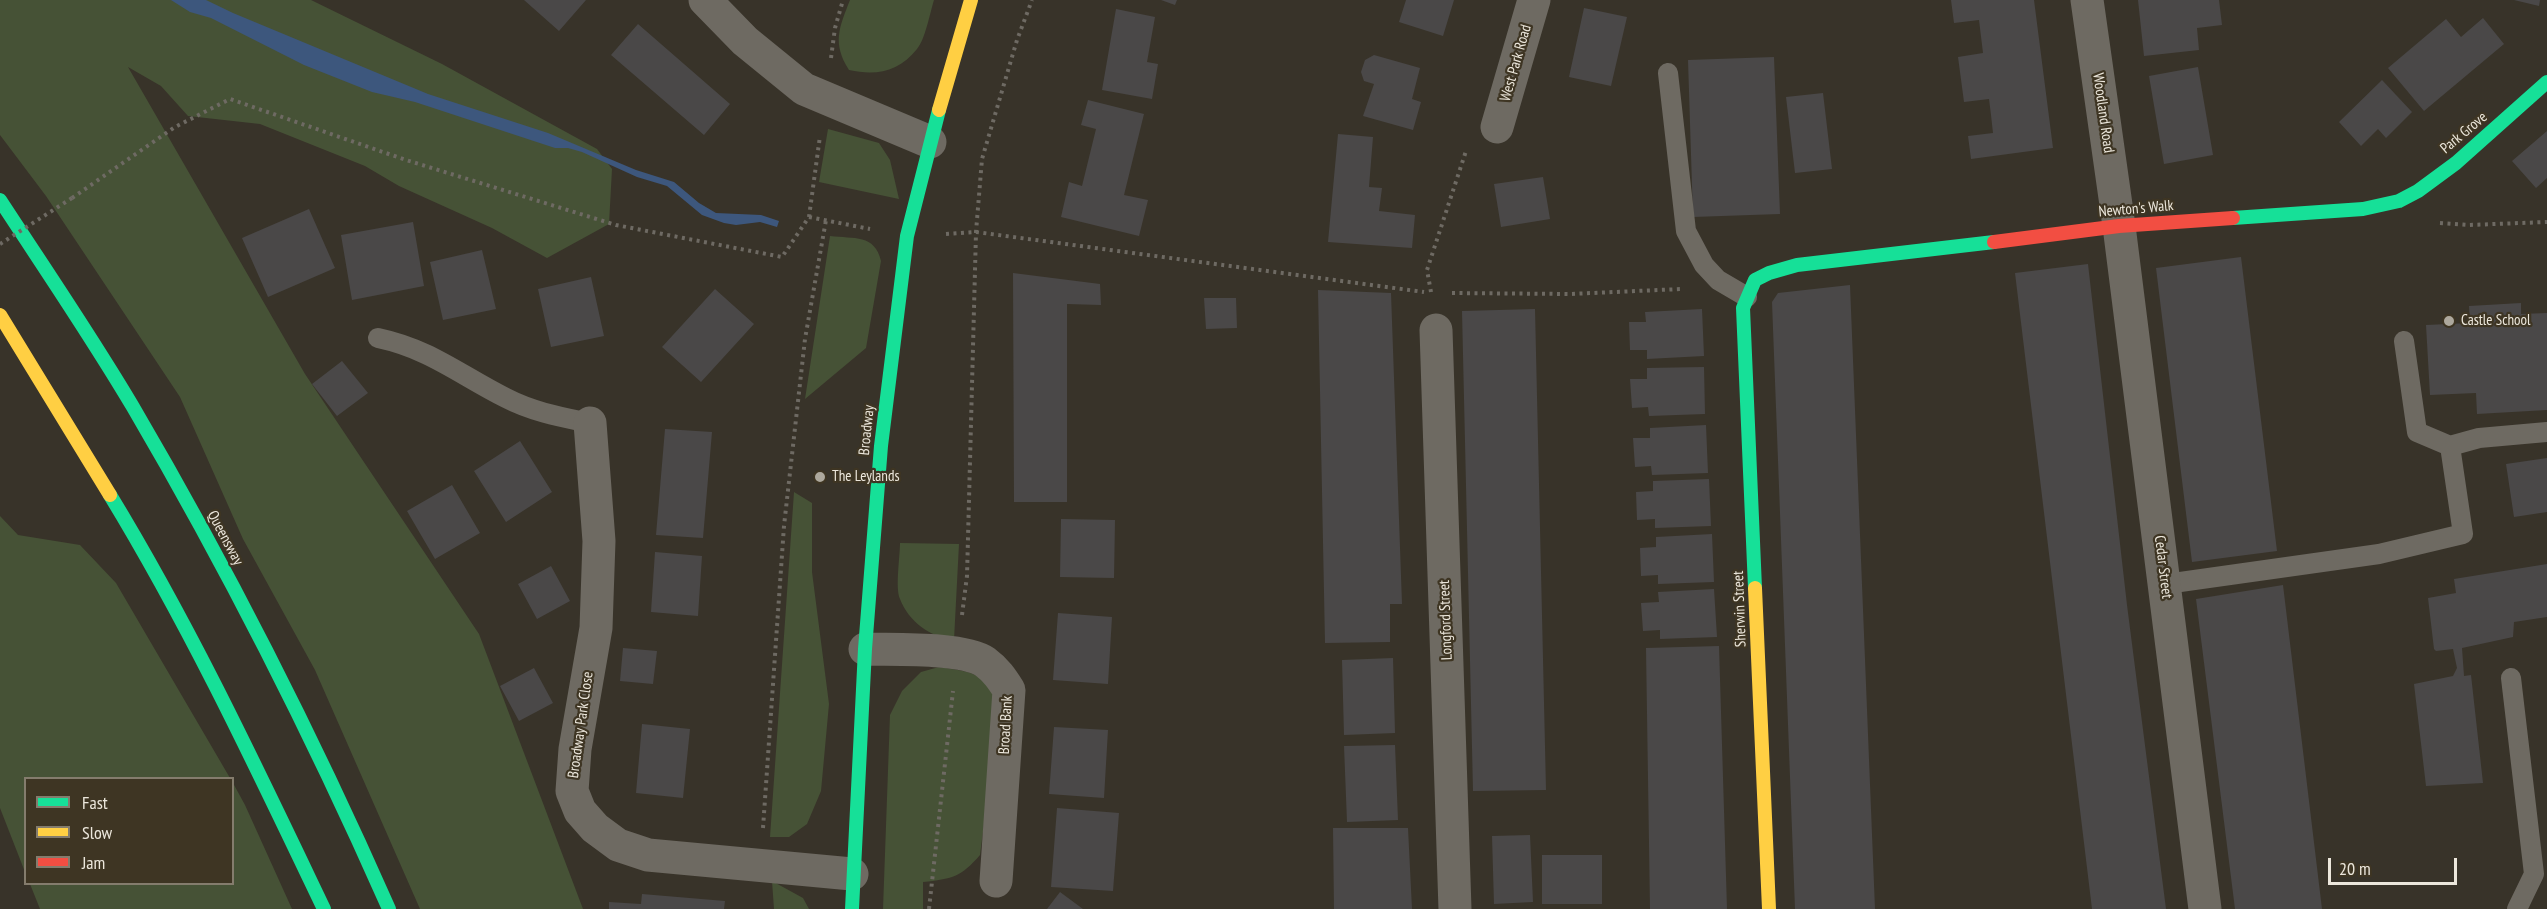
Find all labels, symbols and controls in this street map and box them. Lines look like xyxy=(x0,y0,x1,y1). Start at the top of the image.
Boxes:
street label: West Park Road xyxy=(1496,22,1536,104)
street label: Woodland Road xyxy=(2088,72,2118,154)
street label: Park Grove xyxy=(2437,108,2491,158)
street label: Newton's Walk xyxy=(2098,197,2174,221)
place label: Castle School xyxy=(2461,312,2531,330)
marker: Castle School xyxy=(2442,314,2456,328)
street label: Broadway xyxy=(855,404,879,456)
place label: The Leylands xyxy=(832,468,899,486)
marker: The Leylands xyxy=(813,470,827,484)
street label: Queensway xyxy=(203,508,247,568)
street label: Cedar Street xyxy=(2150,534,2176,600)
street label: Sherwin Street xyxy=(1730,571,1750,647)
street label: Longford Street xyxy=(1436,580,1456,660)
street label: Broadway Park Close xyxy=(565,671,597,779)
street label: Broad Bank xyxy=(995,695,1017,755)
legend xyxy=(24,777,234,885)
text: Fast xyxy=(82,791,108,814)
text: Slow xyxy=(82,821,112,844)
scale bar xyxy=(2331,846,2460,884)
text: Jam xyxy=(82,851,105,874)
text: 20 m xyxy=(2339,857,2371,880)

